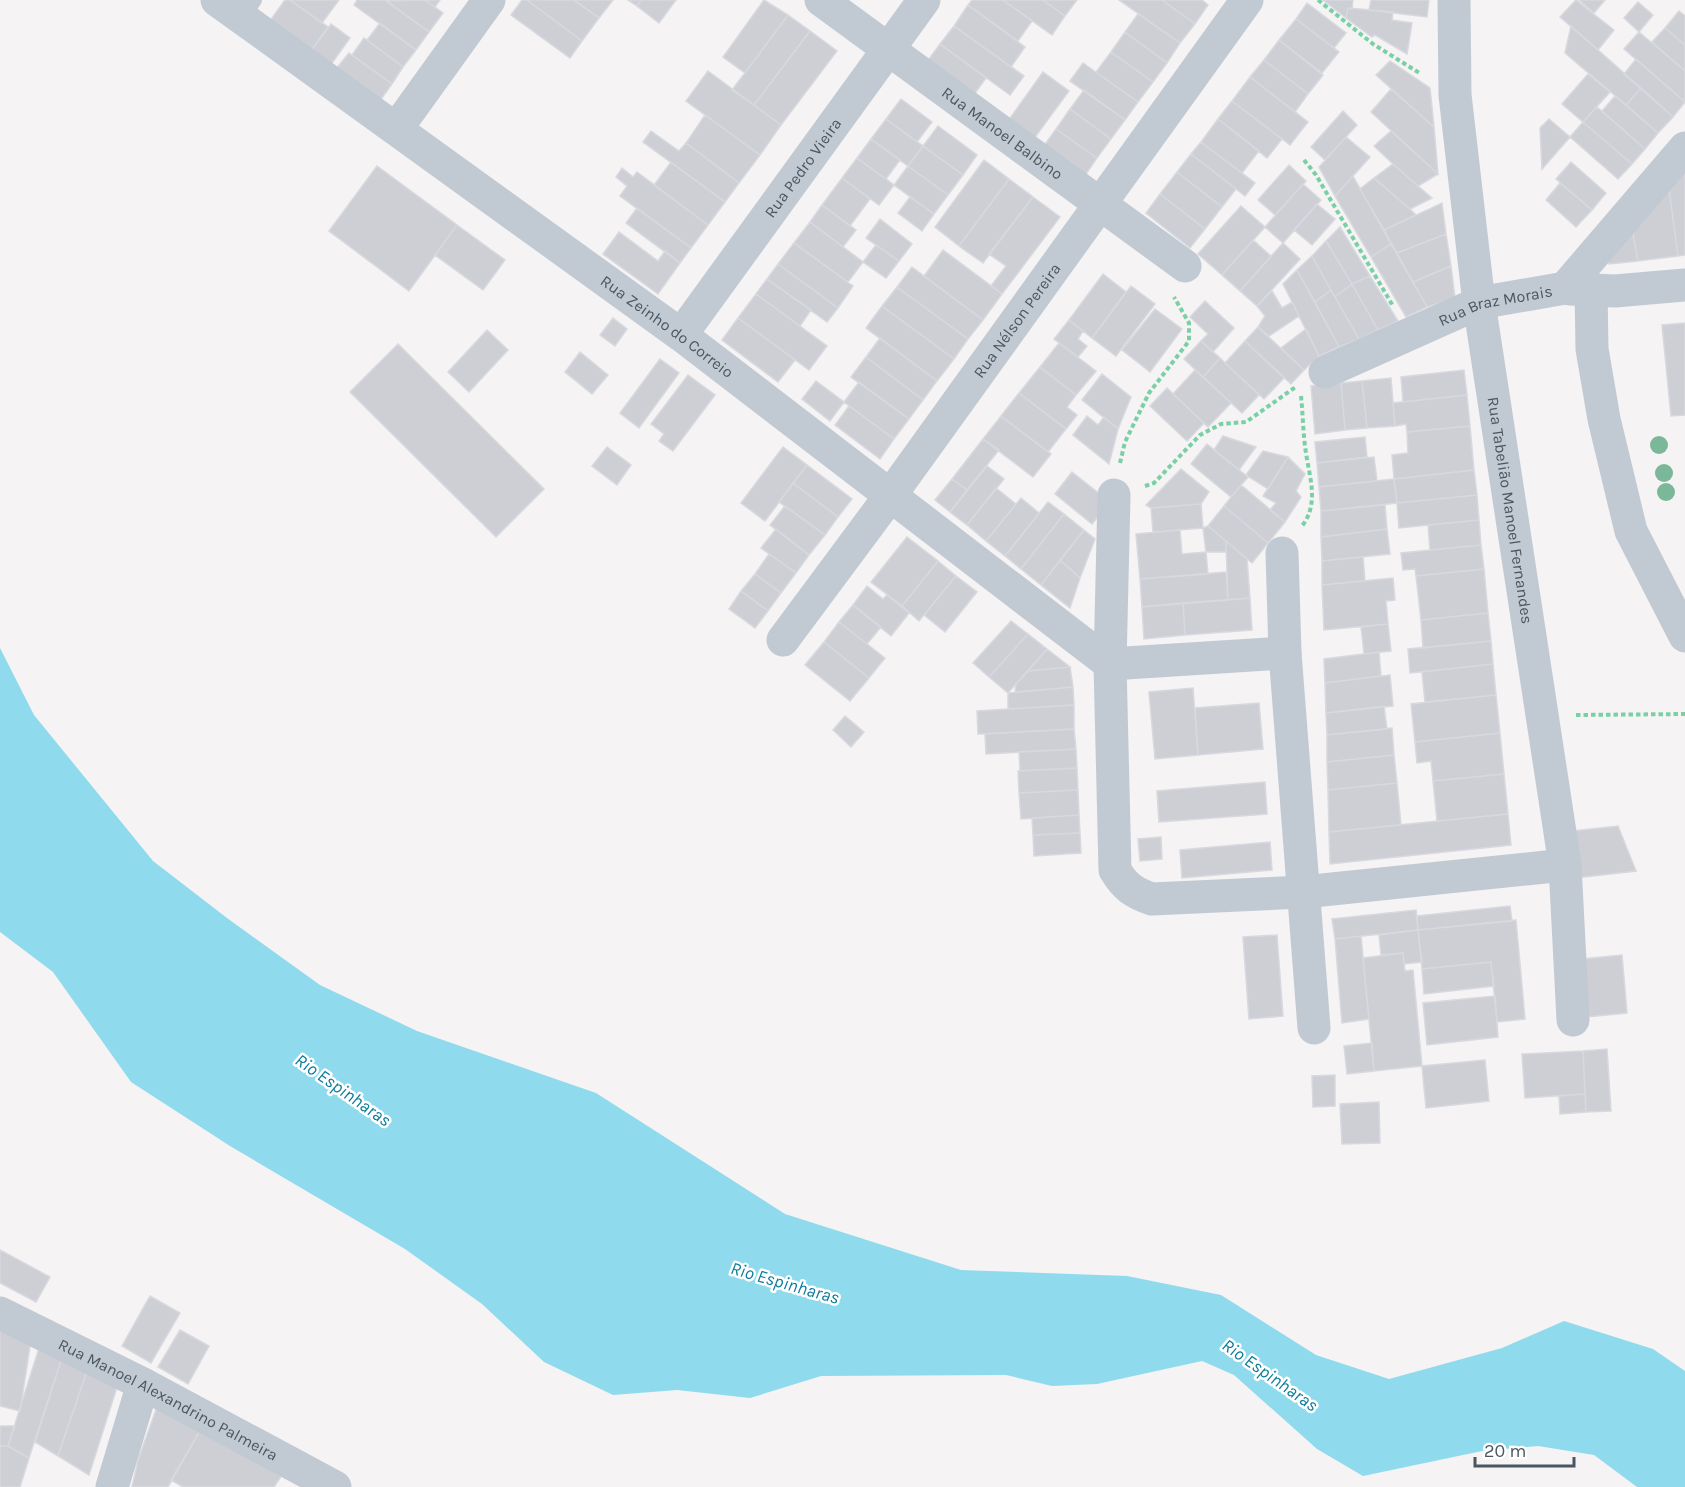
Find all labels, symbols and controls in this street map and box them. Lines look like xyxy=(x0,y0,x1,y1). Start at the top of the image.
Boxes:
street label: Rua Manoel Balbino xyxy=(938,82,1067,183)
street label: Rua Pedro Vieira xyxy=(760,114,845,221)
street label: Rua Nélson Pereira xyxy=(969,259,1064,381)
street label: Rua Zeinho do Correio xyxy=(597,271,738,381)
street label: Rua Braz Morais xyxy=(1435,281,1554,330)
street label: Rua Tabelião Manoel Fernandes xyxy=(1484,395,1537,625)
water label: Rio Espinharas xyxy=(291,1049,395,1131)
water label: Rio Espinharas xyxy=(728,1257,842,1309)
street label: Rua Manoel Alexandrino Palmeira xyxy=(55,1334,281,1464)
water label: Rio Espinharas xyxy=(1218,1334,1322,1416)
scale bar xyxy=(1475,1430,1574,1468)
text: 20 m xyxy=(1484,1440,1526,1462)

